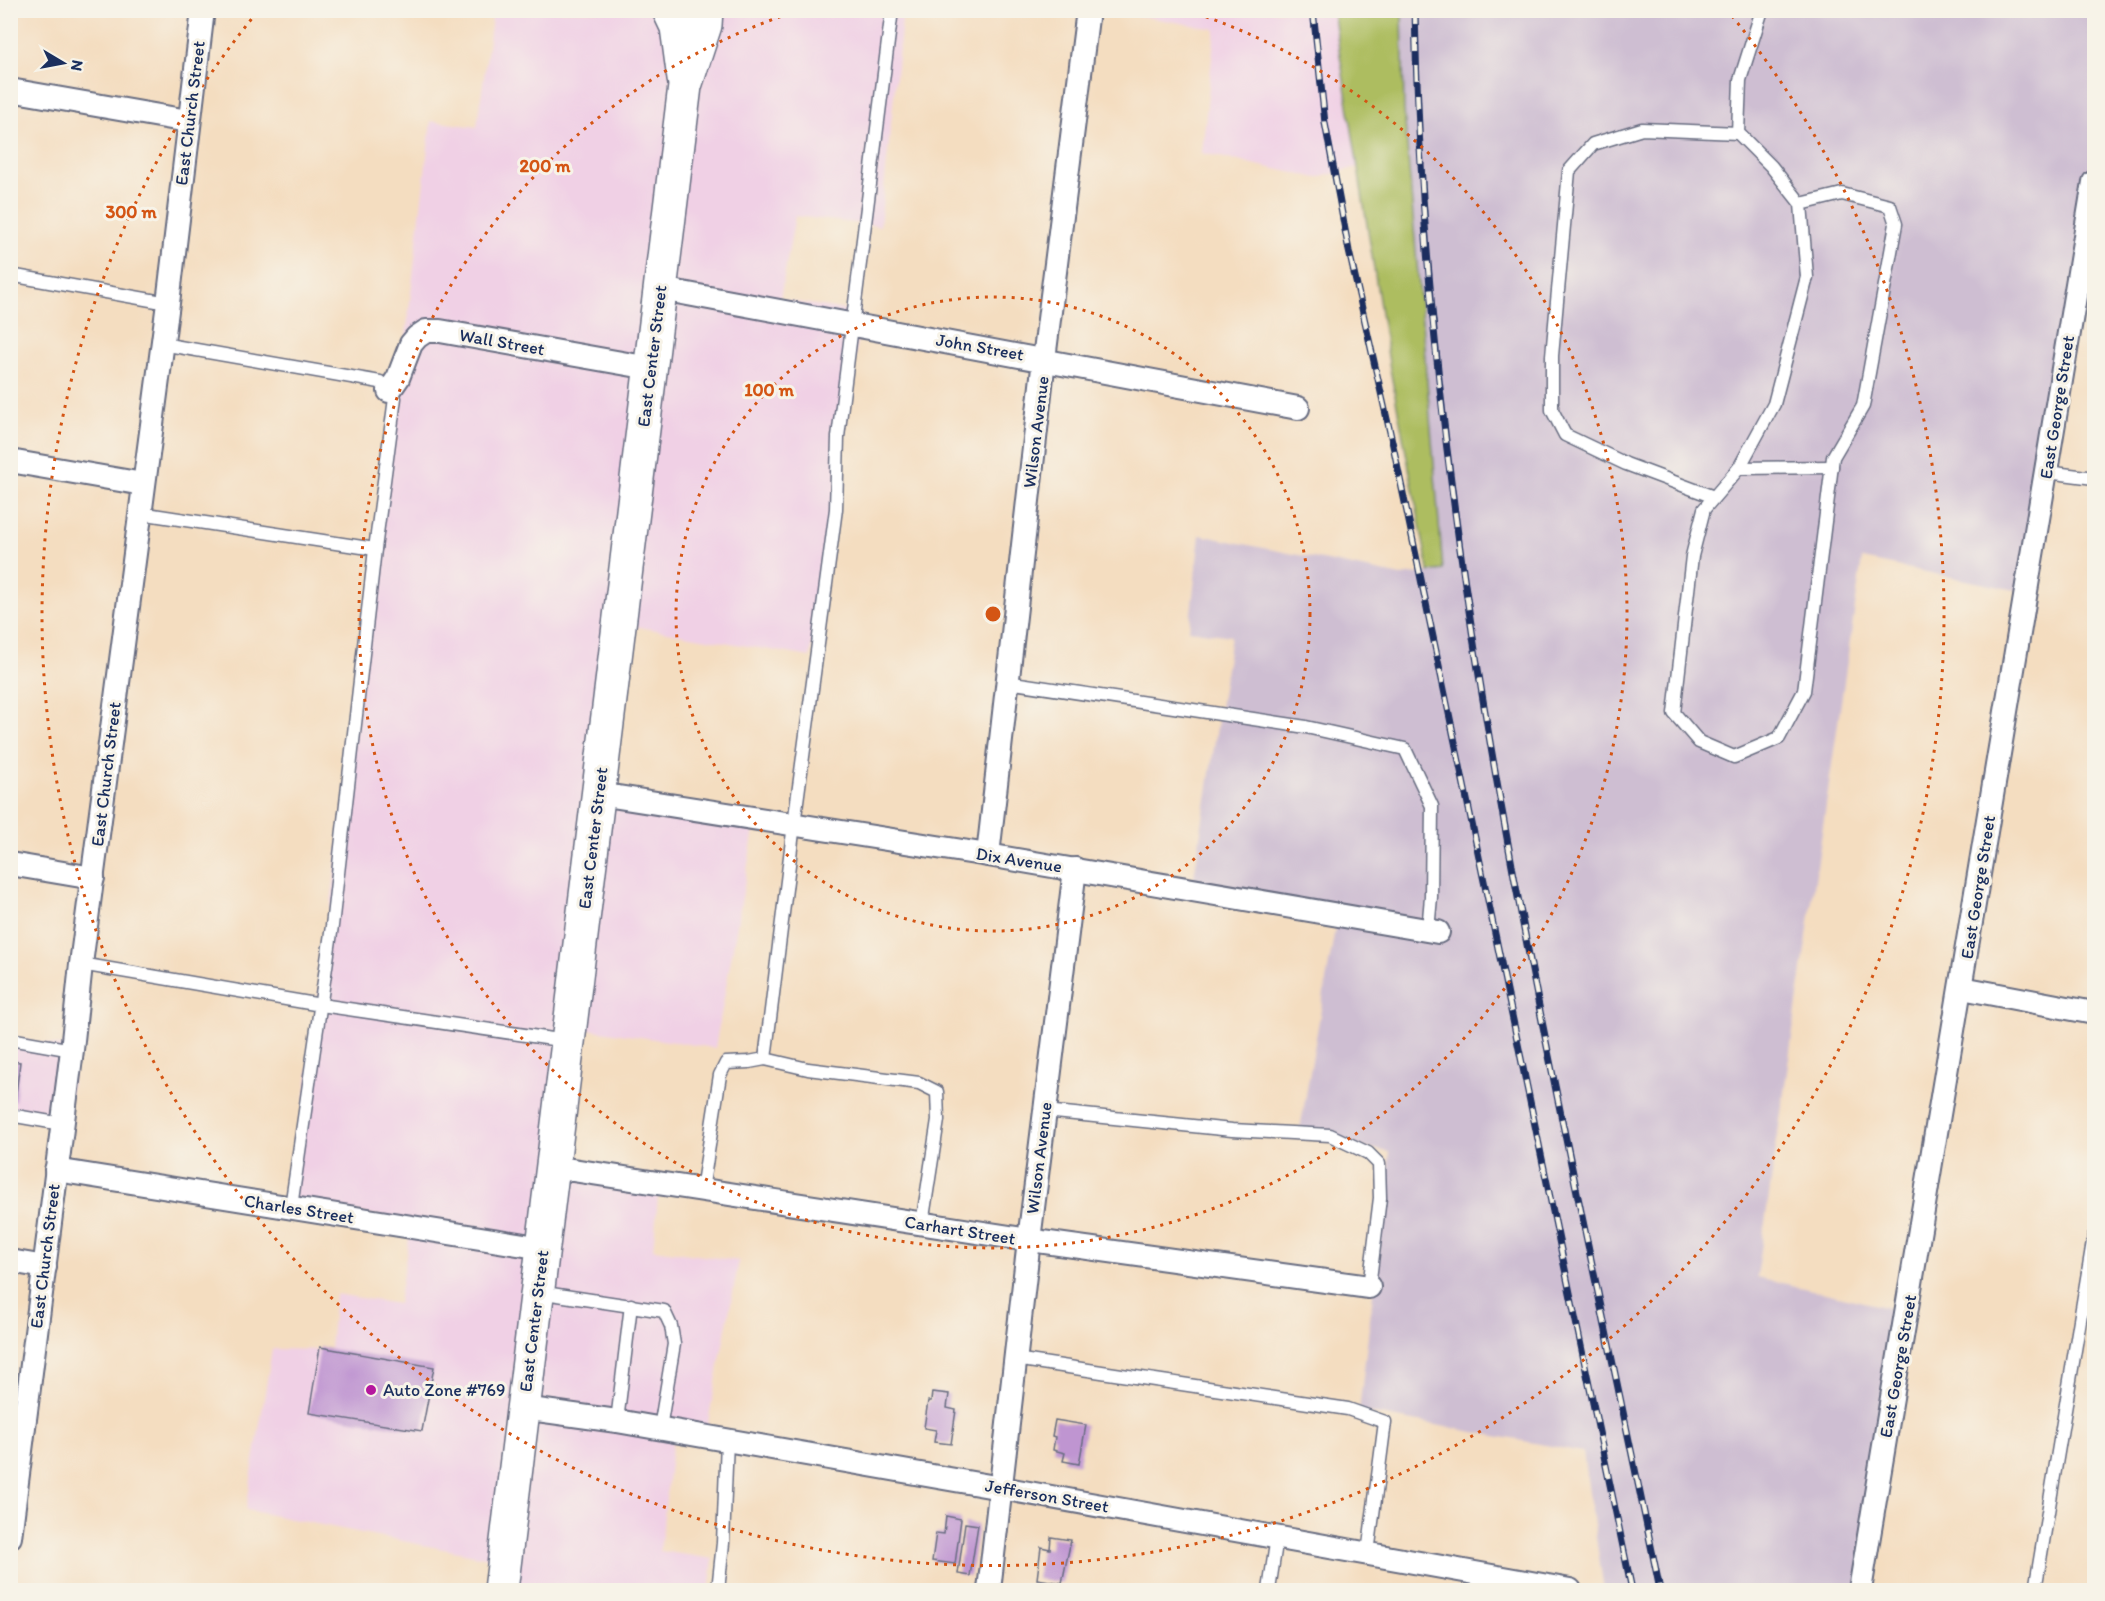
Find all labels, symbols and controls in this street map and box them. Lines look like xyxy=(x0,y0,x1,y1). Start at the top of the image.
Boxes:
north arrow xyxy=(33,33,93,93)
street label: East Church Street xyxy=(170,39,210,187)
text: N xyxy=(67,59,88,72)
text: 200 m xyxy=(520,155,571,177)
text: 300 m xyxy=(105,201,157,223)
street label: East Center Street xyxy=(632,284,672,428)
street label: Wall Street xyxy=(458,324,547,360)
street label: John Street xyxy=(934,328,1026,366)
street label: East George Street xyxy=(2035,333,2079,480)
street label: Wilson Avenue xyxy=(1018,375,1054,489)
text: 100 m xyxy=(744,379,795,401)
centre of rings xyxy=(983,604,1003,624)
street label: East Church Street xyxy=(86,700,126,848)
street label: East Center Street xyxy=(573,766,613,910)
street label: East George Street xyxy=(1956,813,2000,960)
street label: Dix Avenue xyxy=(974,842,1064,878)
street label: Wilson Avenue xyxy=(1021,1101,1057,1215)
street label: East Church Street xyxy=(25,1182,65,1330)
street label: Charles Street xyxy=(242,1189,356,1229)
street label: Carhart Street xyxy=(903,1210,1017,1250)
street label: East Center Street xyxy=(514,1249,554,1393)
street label: East George Street xyxy=(1875,1292,1921,1439)
place label: Auto Zone #769 xyxy=(383,1379,506,1401)
marker: Auto Zone #769 xyxy=(364,1383,378,1397)
street label: Jefferson Street xyxy=(983,1474,1111,1518)

